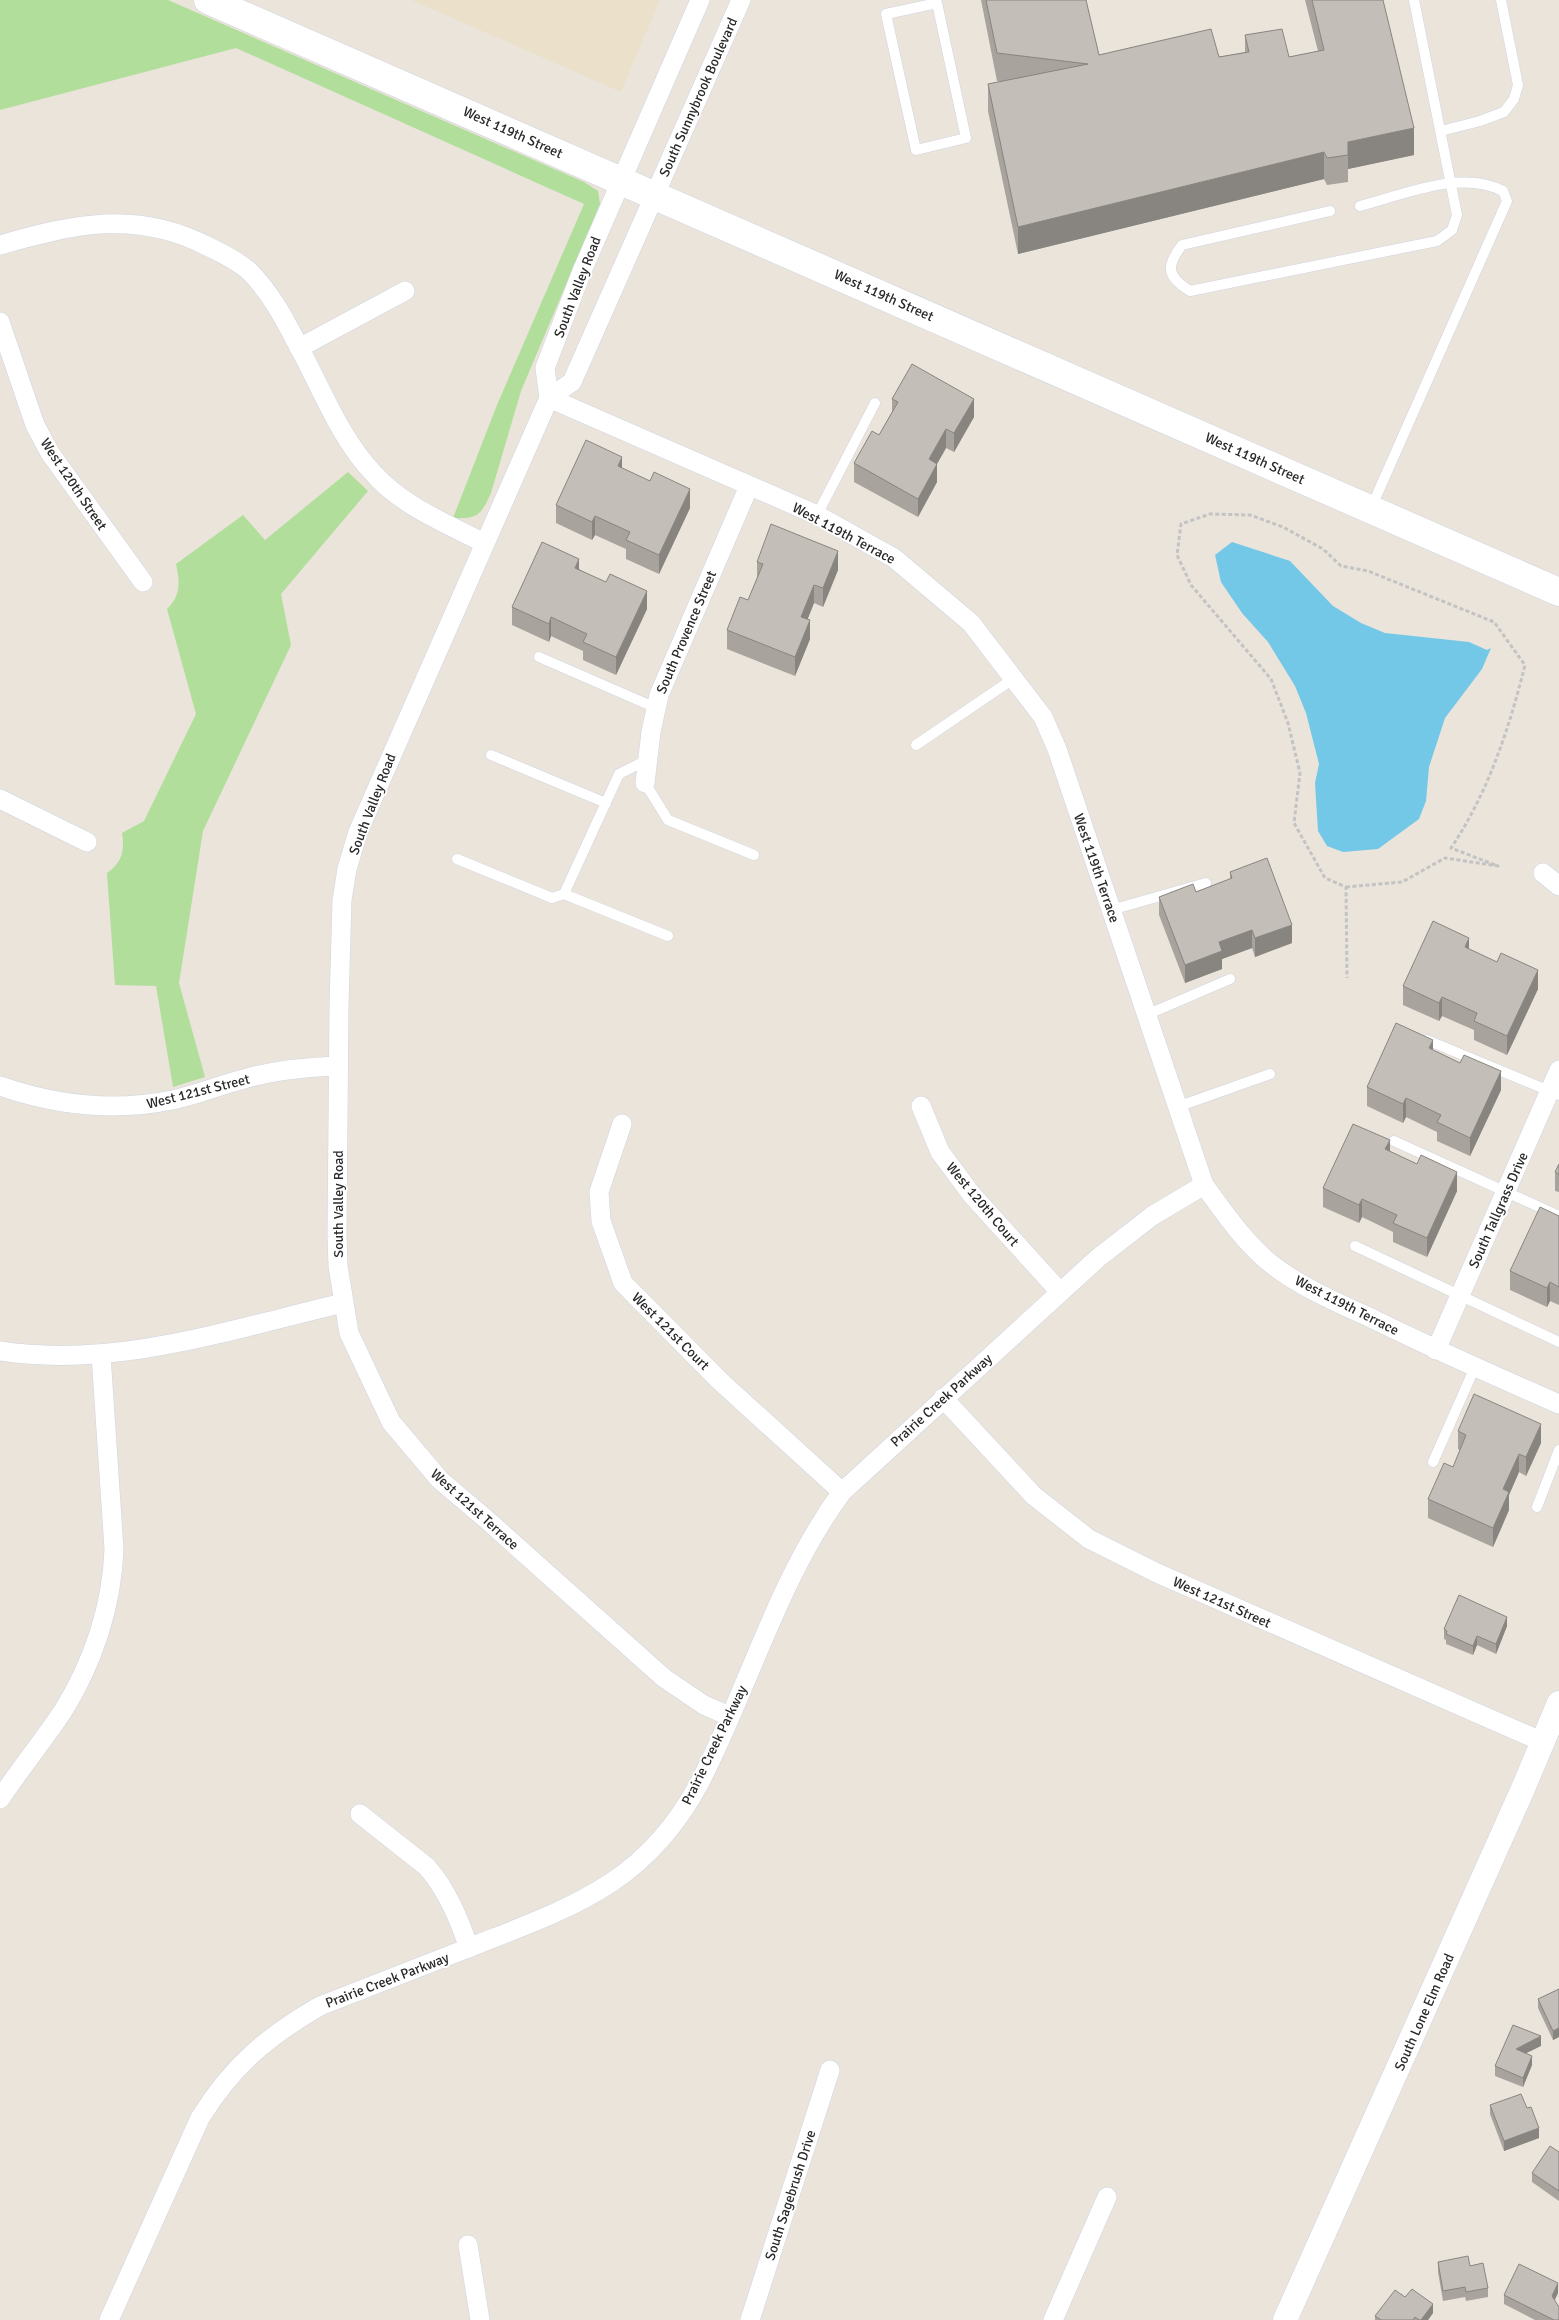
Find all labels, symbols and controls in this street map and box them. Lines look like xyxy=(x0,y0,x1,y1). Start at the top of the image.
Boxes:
street label: South Sunnybrook Boulevard xyxy=(656,15,741,179)
street label: West 119th Street xyxy=(460,103,565,162)
street label: South Valley Road xyxy=(550,234,605,340)
street label: West 119th Street xyxy=(831,266,936,325)
street label: West 119th Street xyxy=(1202,429,1307,488)
street label: West 120th Street xyxy=(37,435,111,534)
street label: West 119th Terrace xyxy=(789,499,898,568)
street label: South Provence Street xyxy=(653,568,720,696)
street label: South Valley Road xyxy=(345,751,400,857)
street label: West 119th Terrace xyxy=(1070,811,1123,925)
street label: West 121st Street xyxy=(145,1070,252,1113)
street label: South Tallgrass Drive xyxy=(1465,1149,1532,1271)
street label: South Valley Road xyxy=(330,1150,347,1258)
street label: West 120th Court xyxy=(943,1159,1023,1250)
street label: West 119th Terrace xyxy=(1292,1272,1402,1339)
street label: West 121st Court xyxy=(628,1289,713,1374)
street label: Prairie Creek Parkway xyxy=(887,1350,996,1450)
street label: West 121st Terrace xyxy=(427,1465,522,1553)
street label: West 121st Street xyxy=(1170,1573,1274,1632)
street label: Prairie Creek Parkway xyxy=(678,1682,751,1808)
street label: Prairie Creek Parkway xyxy=(323,1949,452,2012)
street label: South Lone Elm Road xyxy=(1391,1951,1458,2073)
street label: South Sagebrush Drive xyxy=(761,2128,820,2262)

